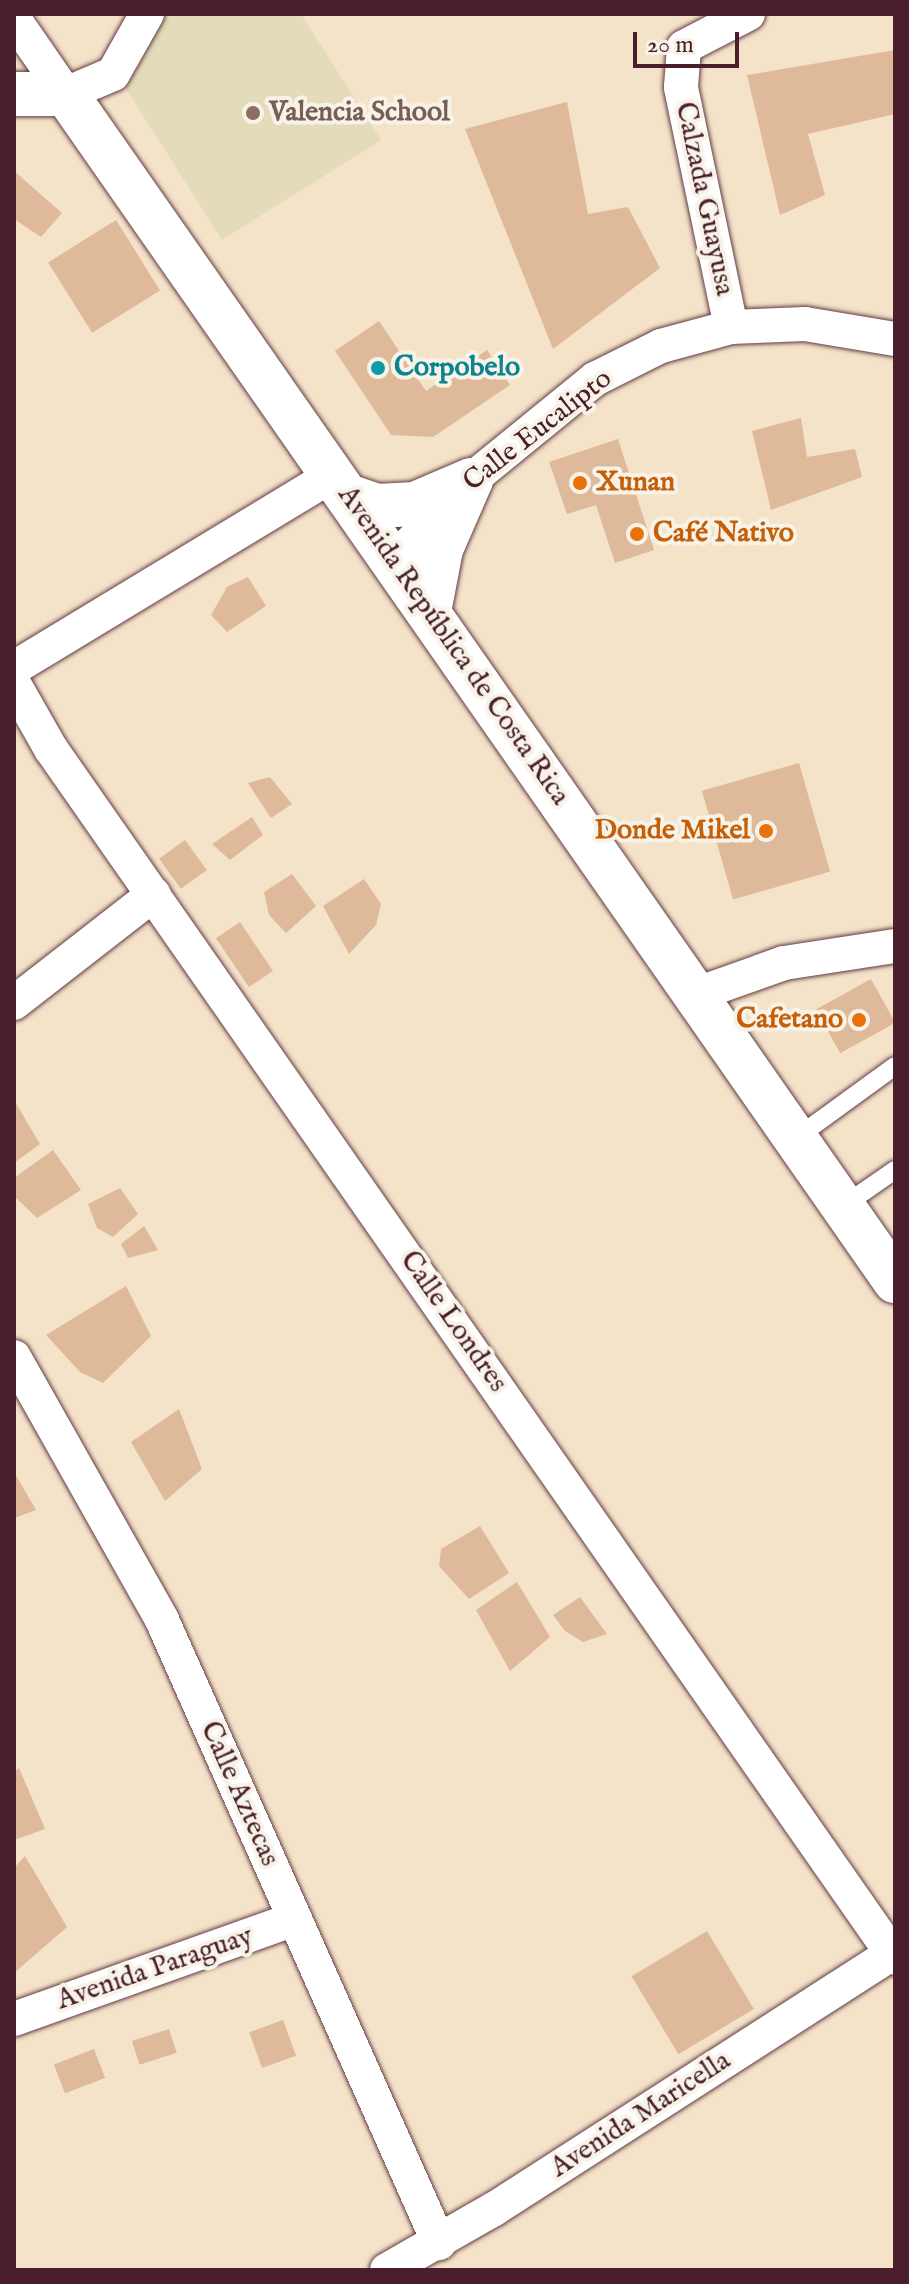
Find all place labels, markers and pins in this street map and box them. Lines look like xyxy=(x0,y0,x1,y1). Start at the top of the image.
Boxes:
place label: Valencia School xyxy=(269,96,450,130)
marker: Valencia School xyxy=(244,104,262,122)
place label: Corpobelo xyxy=(394,351,520,385)
marker: Corpobelo xyxy=(369,359,387,377)
place label: Xunan xyxy=(596,466,675,500)
marker: Xunan xyxy=(571,474,589,492)
place label: Café Nativo xyxy=(653,517,794,551)
marker: Café Nativo xyxy=(628,525,646,543)
place label: Donde Mikel xyxy=(595,814,750,848)
marker: Donde Mikel xyxy=(757,822,775,840)
place label: Cafetano xyxy=(736,1003,843,1037)
marker: Cafetano xyxy=(850,1011,868,1029)

